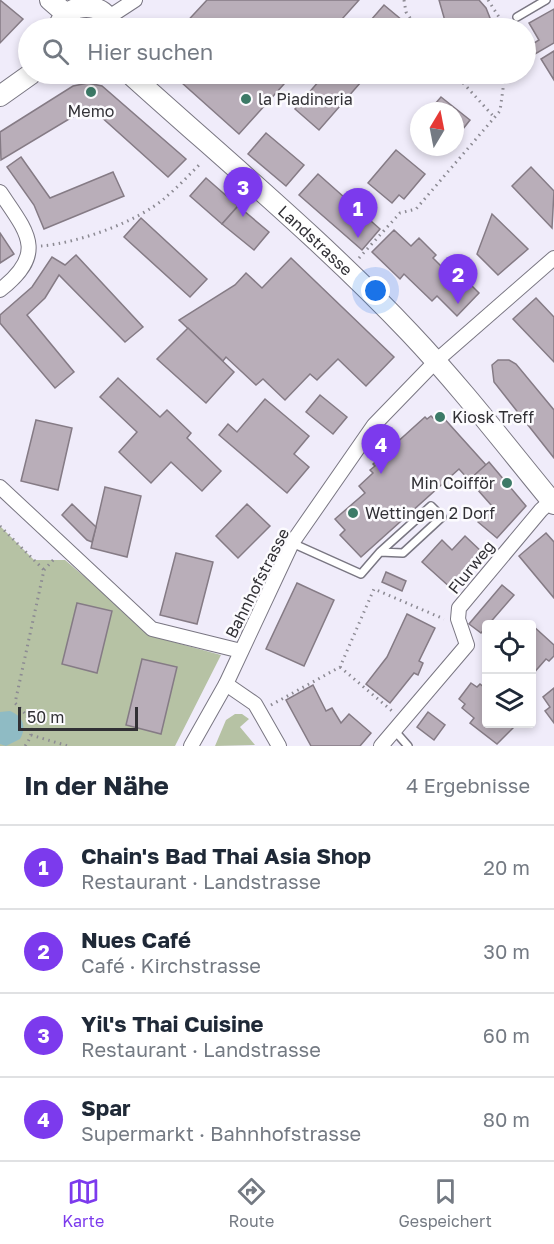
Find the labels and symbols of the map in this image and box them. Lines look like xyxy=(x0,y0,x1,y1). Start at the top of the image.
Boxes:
marker: Memo xyxy=(84,85,98,99)
place label: la Piadineria xyxy=(258,89,353,109)
marker: la Piadineria xyxy=(239,92,253,106)
place label: Memo xyxy=(68,101,114,121)
north arrow xyxy=(410,102,464,156)
pin: 3 xyxy=(224,168,262,217)
pin: 1 xyxy=(338,188,378,238)
street label: Landstrasse xyxy=(274,201,357,280)
pin: 2 xyxy=(438,254,478,304)
your location xyxy=(361,276,390,305)
place label: Kiosk Treff xyxy=(452,407,534,427)
marker: Kiosk Treff xyxy=(433,410,447,424)
pin: 4 xyxy=(362,424,400,474)
place label: Min Coifför xyxy=(411,473,495,493)
marker: Min Coifför xyxy=(500,476,514,490)
place label: Wettingen 2 Dorf xyxy=(365,503,495,523)
marker: Wettingen 2 Dorf xyxy=(346,506,360,520)
street label: Bahnhofstrasse xyxy=(221,525,293,641)
street label: Flurweg xyxy=(443,536,499,598)
scale bar xyxy=(18,704,138,732)

